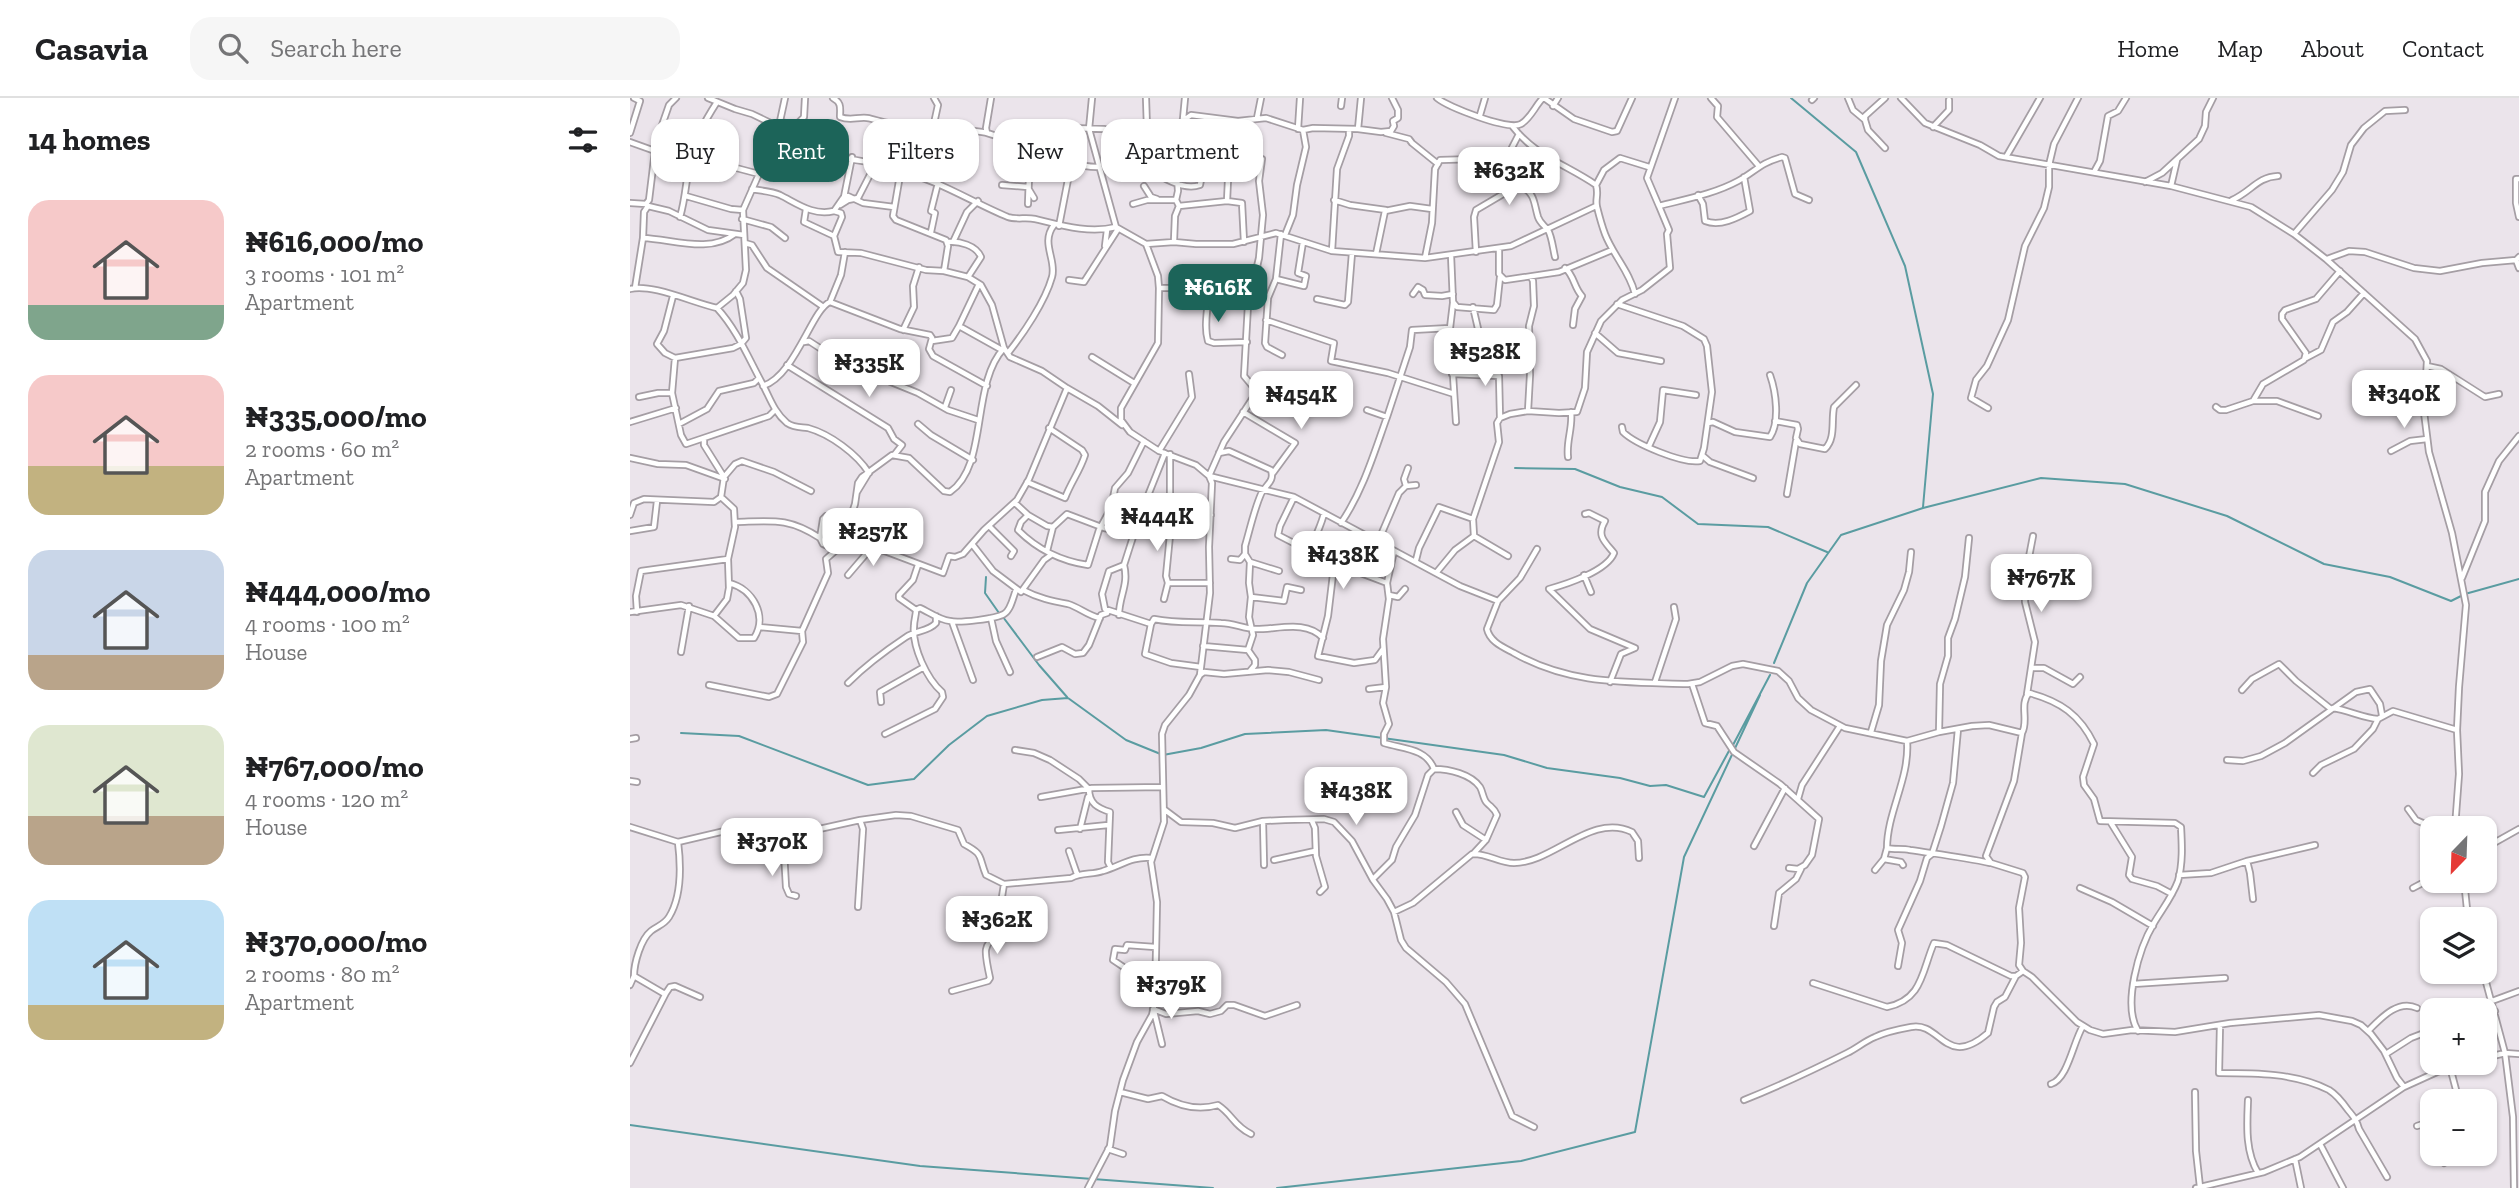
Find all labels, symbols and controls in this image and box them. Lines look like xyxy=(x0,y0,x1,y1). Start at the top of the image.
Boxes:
search box xyxy=(190,17,680,80)
text: Casavia xyxy=(35,29,148,68)
icon: search xyxy=(214,29,252,67)
text: Search here xyxy=(270,32,402,64)
text: Home xyxy=(2117,34,2179,63)
text: Map xyxy=(2217,34,2263,63)
text: About xyxy=(2301,34,2364,63)
text: Contact xyxy=(2402,34,2484,63)
chip: Buy xyxy=(651,119,739,182)
chip: Rent xyxy=(753,119,849,182)
chip: Filters xyxy=(863,119,979,182)
chip: New xyxy=(993,119,1087,182)
chip: Apartment xyxy=(1101,119,1263,182)
icon: filters xyxy=(564,121,602,159)
text: 14 homes xyxy=(28,122,151,158)
pin: ₦632K xyxy=(1460,148,1558,207)
text: ₦632K xyxy=(1474,156,1544,184)
text: ₦616,000/mo xyxy=(245,224,423,260)
icon: home xyxy=(84,228,168,312)
text: 3 rooms · 101 m² xyxy=(245,260,404,288)
pin: ₦616K xyxy=(1169,264,1267,324)
text: ₦616K xyxy=(1184,273,1252,301)
text: Apartment xyxy=(245,288,354,316)
pin: ₦528K xyxy=(1436,328,1534,388)
text: ₦528K xyxy=(1450,337,1520,365)
pin: ₦335K xyxy=(820,340,918,399)
text: ₦335K xyxy=(834,348,904,376)
pin: ₦340K xyxy=(2355,370,2453,430)
pin: ₦454K xyxy=(1252,372,1350,431)
text: ₦340K xyxy=(2368,379,2440,407)
text: ₦454K xyxy=(1265,380,1337,408)
text: ₦335,000/mo xyxy=(245,399,427,435)
icon: home xyxy=(84,403,168,487)
text: 2 rooms · 60 m² xyxy=(245,435,399,463)
text: Apartment xyxy=(245,463,354,491)
pin: ₦444K xyxy=(1108,494,1206,553)
text: ₦444K xyxy=(1121,502,1193,530)
pin: ₦257K xyxy=(824,508,922,568)
text: ₦257K xyxy=(838,517,908,545)
pin: ₦438K xyxy=(1294,532,1392,591)
text: ₦438K xyxy=(1307,540,1379,568)
pin: ₦767K xyxy=(1992,554,2090,614)
text: ₦767K xyxy=(2007,563,2075,591)
text: ₦444,000/mo xyxy=(245,574,430,610)
icon: home xyxy=(84,578,168,662)
text: 4 rooms · 100 m² xyxy=(245,610,410,638)
text: House xyxy=(245,638,307,666)
text: ₦767,000/mo xyxy=(245,749,424,785)
icon: home xyxy=(84,753,168,837)
pin: ₦438K xyxy=(1307,768,1405,827)
text: ₦438K xyxy=(1320,776,1392,804)
text: 4 rooms · 120 m² xyxy=(245,785,408,813)
text: House xyxy=(245,813,307,841)
north arrow xyxy=(2420,816,2497,892)
map controls xyxy=(2420,816,2497,1166)
pin: ₦370K xyxy=(723,818,821,878)
text: ₦370K xyxy=(737,827,807,855)
pin: ₦362K xyxy=(948,896,1046,956)
text: ₦362K xyxy=(962,905,1032,933)
button: layers xyxy=(2420,907,2497,984)
text: ₦370,000/mo xyxy=(245,924,427,960)
icon: home xyxy=(84,928,168,1012)
text: 2 rooms · 80 m² xyxy=(245,960,399,988)
pin: ₦379K xyxy=(1122,962,1220,1021)
text: ₦379K xyxy=(1136,970,1206,998)
text: Apartment xyxy=(245,988,354,1016)
button: + xyxy=(2420,998,2497,1075)
button: − xyxy=(2420,1089,2497,1166)

